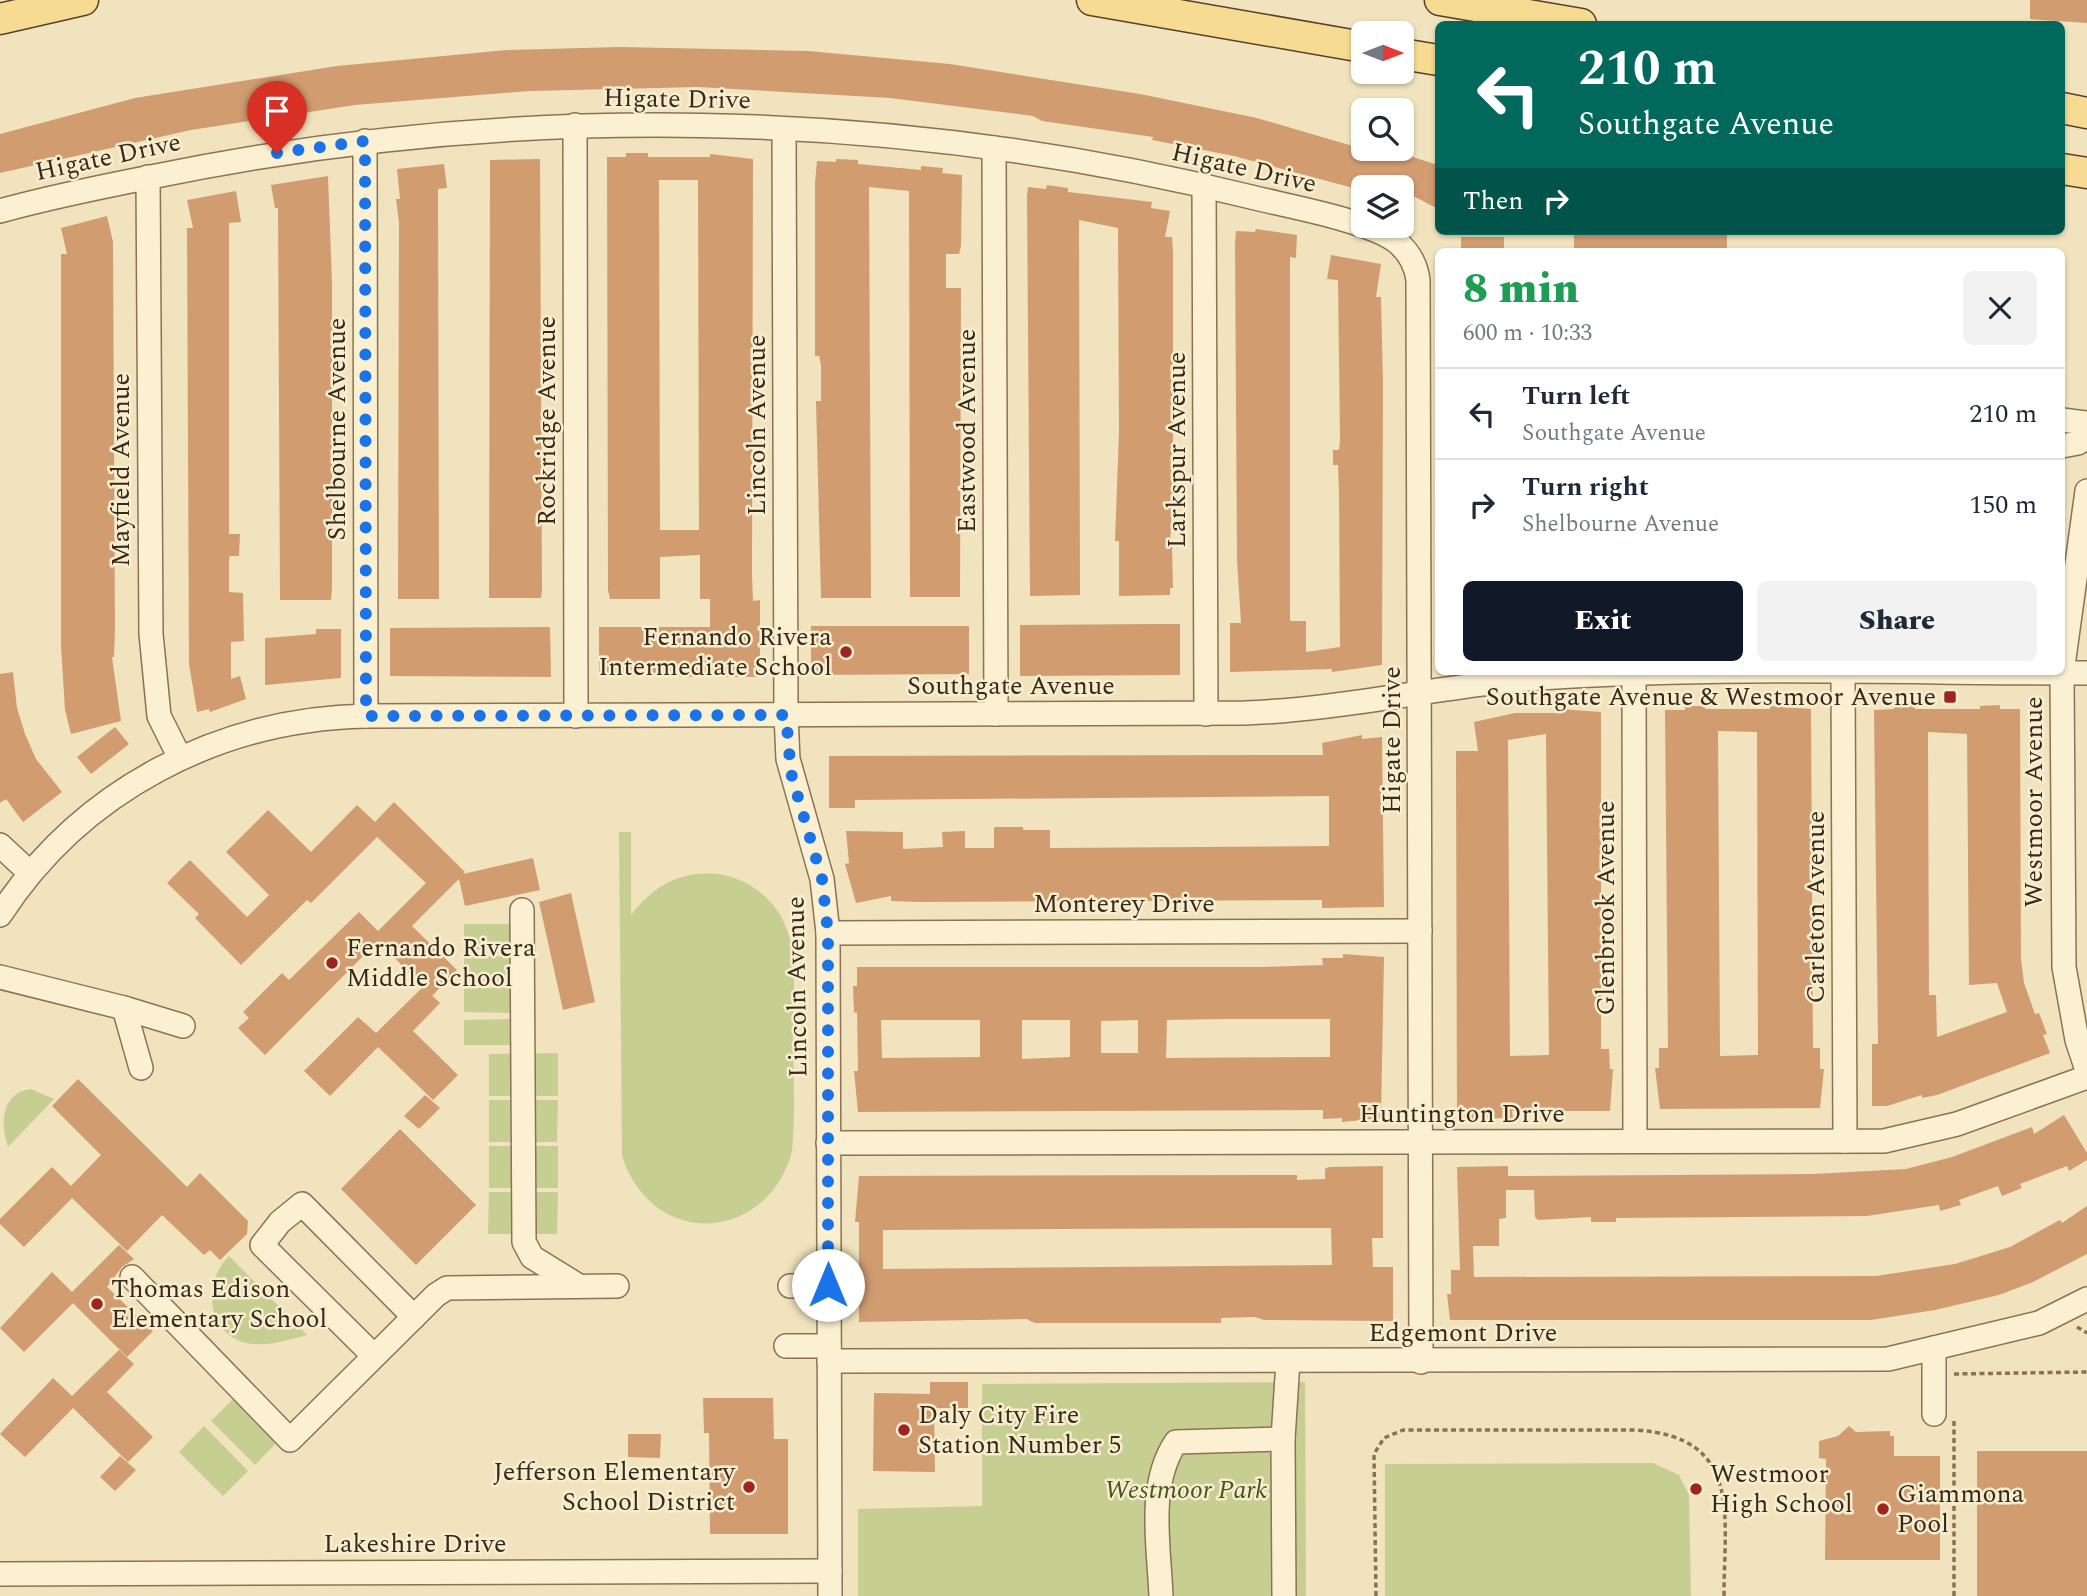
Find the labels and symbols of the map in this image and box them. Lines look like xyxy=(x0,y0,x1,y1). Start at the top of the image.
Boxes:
north arrow xyxy=(1351,21,1414,84)
street label: Higate Drive xyxy=(603,78,751,120)
pin xyxy=(247,81,307,153)
street label: Higate Drive xyxy=(32,122,184,192)
street label: Higate Drive xyxy=(1167,132,1321,204)
street label: Rockridge Avenue xyxy=(527,316,567,526)
street label: Shelbourne Avenue xyxy=(317,318,357,540)
street label: Eastwood Avenue xyxy=(947,329,987,533)
street label: Lincoln Avenue xyxy=(737,334,777,516)
street label: Larkspur Avenue xyxy=(1157,352,1197,548)
street label: Mayfield Avenue xyxy=(101,373,141,567)
place label: Fernando Rivera Intermediate School xyxy=(598,617,832,687)
marker: Fernando Rivera Intermediate School xyxy=(838,644,854,660)
street label: Southgate Avenue xyxy=(907,666,1115,706)
street label: Higate Drive xyxy=(1372,666,1412,814)
place label: Southgate Avenue & Westmoor Avenue xyxy=(1486,677,1936,717)
marker: Southgate Avenue & Westmoor Avenue xyxy=(1942,689,1958,705)
street label: Westmoor Avenue xyxy=(2014,696,2054,908)
street label: Glenbrook Avenue xyxy=(1586,801,1626,1016)
street label: Carleton Avenue xyxy=(1796,811,1836,1003)
street label: Monterey Drive xyxy=(1033,884,1215,924)
street label: Lincoln Avenue xyxy=(775,896,819,1078)
place label: Fernando Rivera Middle School xyxy=(346,928,536,998)
marker: Fernando Rivera Middle School xyxy=(324,955,340,971)
street label: Huntington Drive xyxy=(1359,1094,1565,1134)
position arrow xyxy=(791,1248,865,1322)
place label: Thomas Edison Elementary School xyxy=(111,1269,327,1339)
marker: Thomas Edison Elementary School xyxy=(89,1296,105,1312)
street label: Edgemont Drive xyxy=(1369,1313,1557,1353)
place label: Daly City Fire Station Number 5 xyxy=(918,1395,1122,1465)
marker: Daly City Fire Station Number 5 xyxy=(896,1422,912,1438)
place label: Jefferson Elementary School District xyxy=(493,1452,737,1522)
place label: Westmoor High School xyxy=(1710,1454,1853,1524)
park label: Westmoor Park xyxy=(1104,1470,1268,1510)
place label: Giammona Pool xyxy=(1897,1474,2025,1544)
marker: Jefferson Elementary School District xyxy=(741,1479,757,1495)
marker: Westmoor High School xyxy=(1688,1481,1704,1497)
marker: Giammona Pool xyxy=(1875,1501,1891,1517)
street label: Lakeshire Drive xyxy=(323,1524,507,1564)

